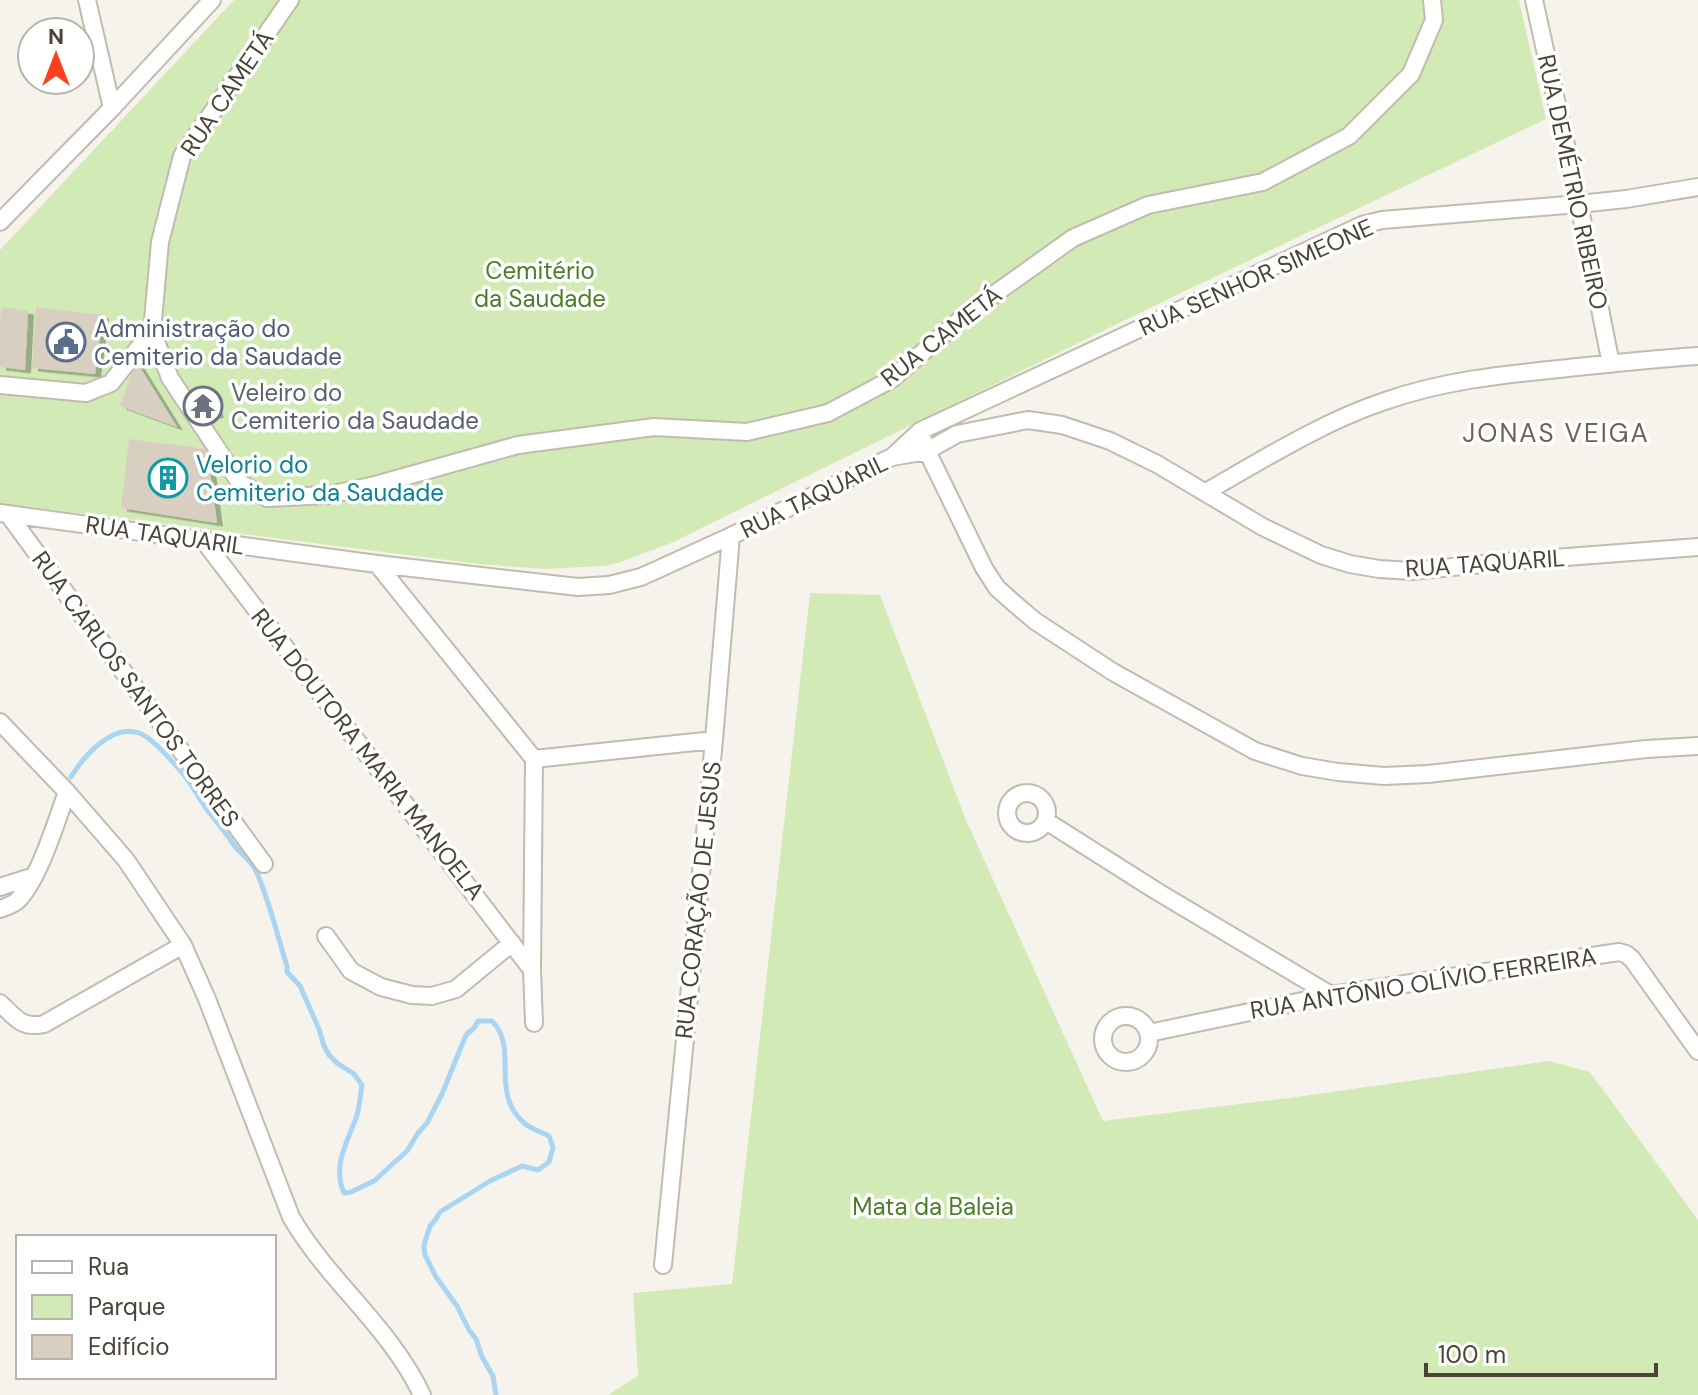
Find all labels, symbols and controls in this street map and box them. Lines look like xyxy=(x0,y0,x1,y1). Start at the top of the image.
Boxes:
north arrow xyxy=(16,16,96,96)
text: N xyxy=(48,22,64,51)
street label: RUA CAMETÁ xyxy=(173,24,281,162)
street label: RUA DEMÉTRIO RIBEIRO xyxy=(1531,52,1615,312)
street label: RUA SENHOR SIMEONE xyxy=(1134,211,1378,343)
park label: Cemitério da Saudade xyxy=(474,255,606,314)
street label: RUA CAMETÁ xyxy=(874,279,1008,393)
place label: Administração do Cemiterio da Saudade xyxy=(94,313,342,372)
public building icon: Administração do Cemiterio da Saudade xyxy=(45,321,87,363)
place label: Veleiro do Cemiterio da Saudade xyxy=(231,377,479,436)
temple icon: Veleiro do Cemiterio da Saudade xyxy=(182,385,224,427)
district label: JONAS VEIGA xyxy=(1462,416,1650,450)
street label: RUA TAQUARIL xyxy=(735,447,893,545)
place label: Velorio do Cemiterio da Saudade xyxy=(196,449,444,508)
building icon: Velorio do Cemiterio da Saudade xyxy=(147,457,189,499)
street label: RUA TAQUARIL xyxy=(84,509,246,561)
street label: RUA TAQUARIL xyxy=(1404,542,1566,584)
street label: RUA CARLOS SANTOS TORRES xyxy=(25,545,247,833)
street label: RUA DOUTORA MARIA MANOELA xyxy=(244,602,492,906)
street label: RUA CORAÇÃO DE JESUS xyxy=(668,760,728,1040)
street label: RUA ANTÔNIO OLÍVIO FERREIRA xyxy=(1248,940,1598,1026)
park label: Mata da Baleia xyxy=(852,1191,1014,1222)
legend xyxy=(16,1235,276,1379)
text: Rua xyxy=(88,1251,129,1282)
text: Parque xyxy=(88,1291,165,1322)
scale bar xyxy=(1426,1327,1656,1377)
text: Edifício xyxy=(88,1331,170,1362)
text: 100 m xyxy=(1438,1339,1506,1370)

